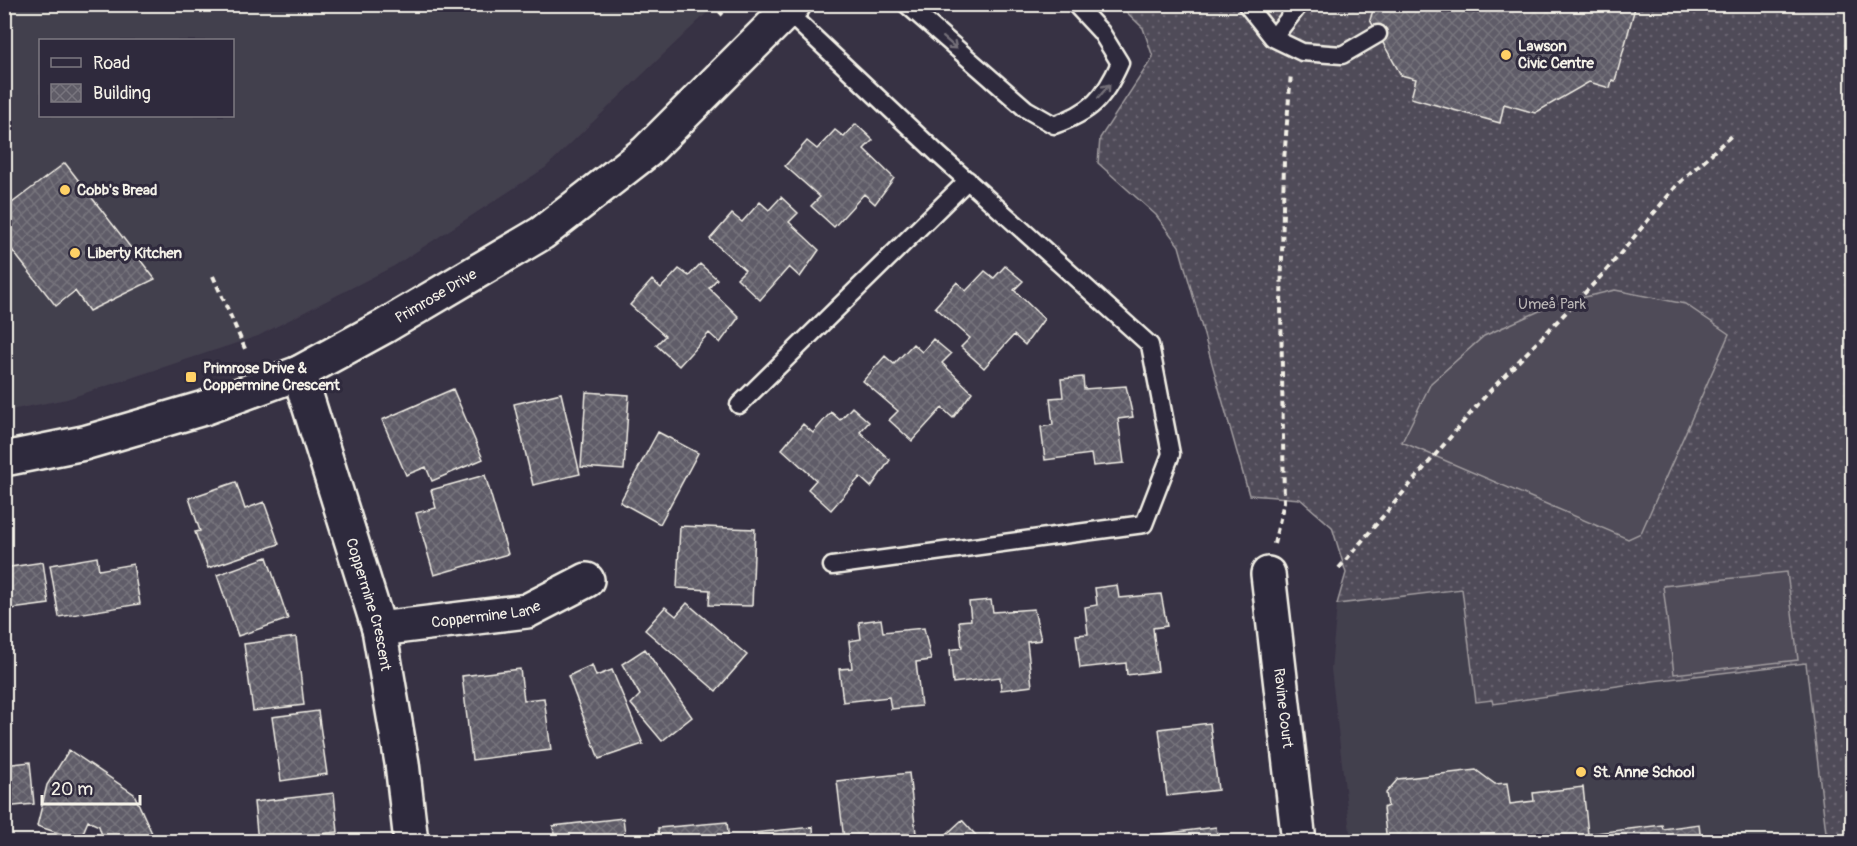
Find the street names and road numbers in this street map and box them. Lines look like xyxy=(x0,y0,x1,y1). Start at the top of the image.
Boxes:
street label: Primrose Drive xyxy=(392,264,481,327)
street label: Coppermine Crescent xyxy=(342,536,396,673)
street label: Coppermine Lane xyxy=(430,596,544,632)
street label: Ravine Court xyxy=(1269,667,1298,750)

